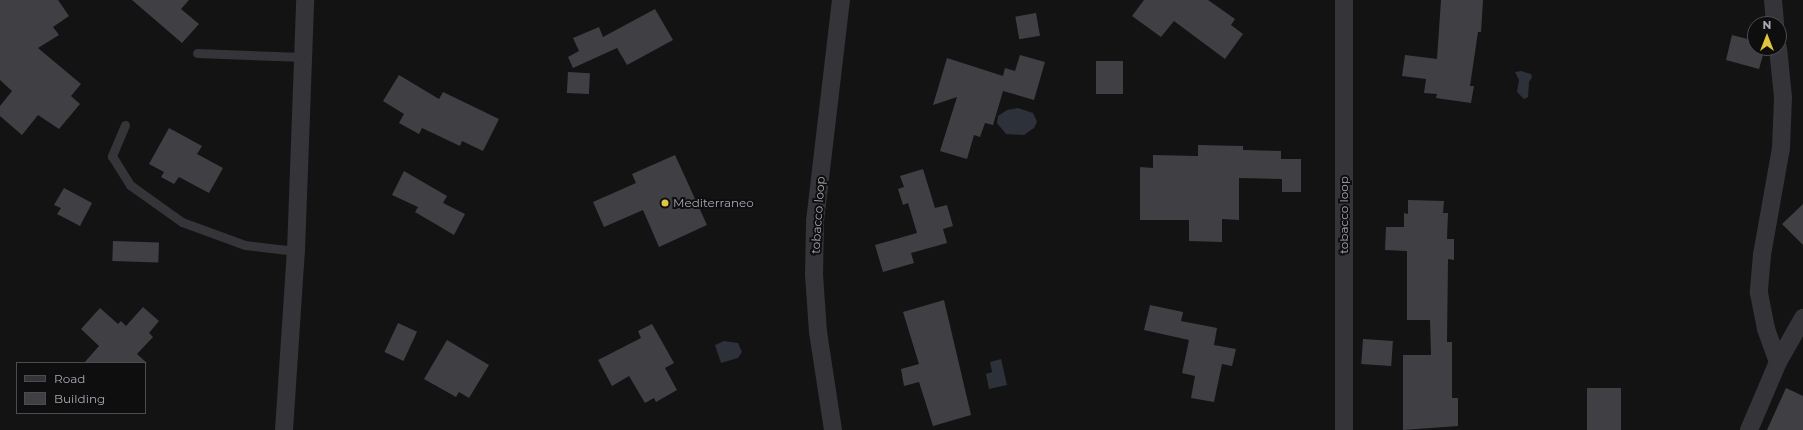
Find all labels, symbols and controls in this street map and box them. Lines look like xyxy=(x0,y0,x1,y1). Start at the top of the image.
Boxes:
north arrow xyxy=(1747,16,1787,56)
text: N xyxy=(1763,18,1771,32)
street label: tobacco loop xyxy=(808,176,828,254)
street label: tobacco loop xyxy=(1337,176,1351,254)
place label: Mediterraneo xyxy=(673,196,754,210)
marker: Mediterraneo xyxy=(660,198,670,208)
legend xyxy=(16,362,146,414)
text: Road xyxy=(54,371,85,386)
text: Building xyxy=(54,391,105,406)

